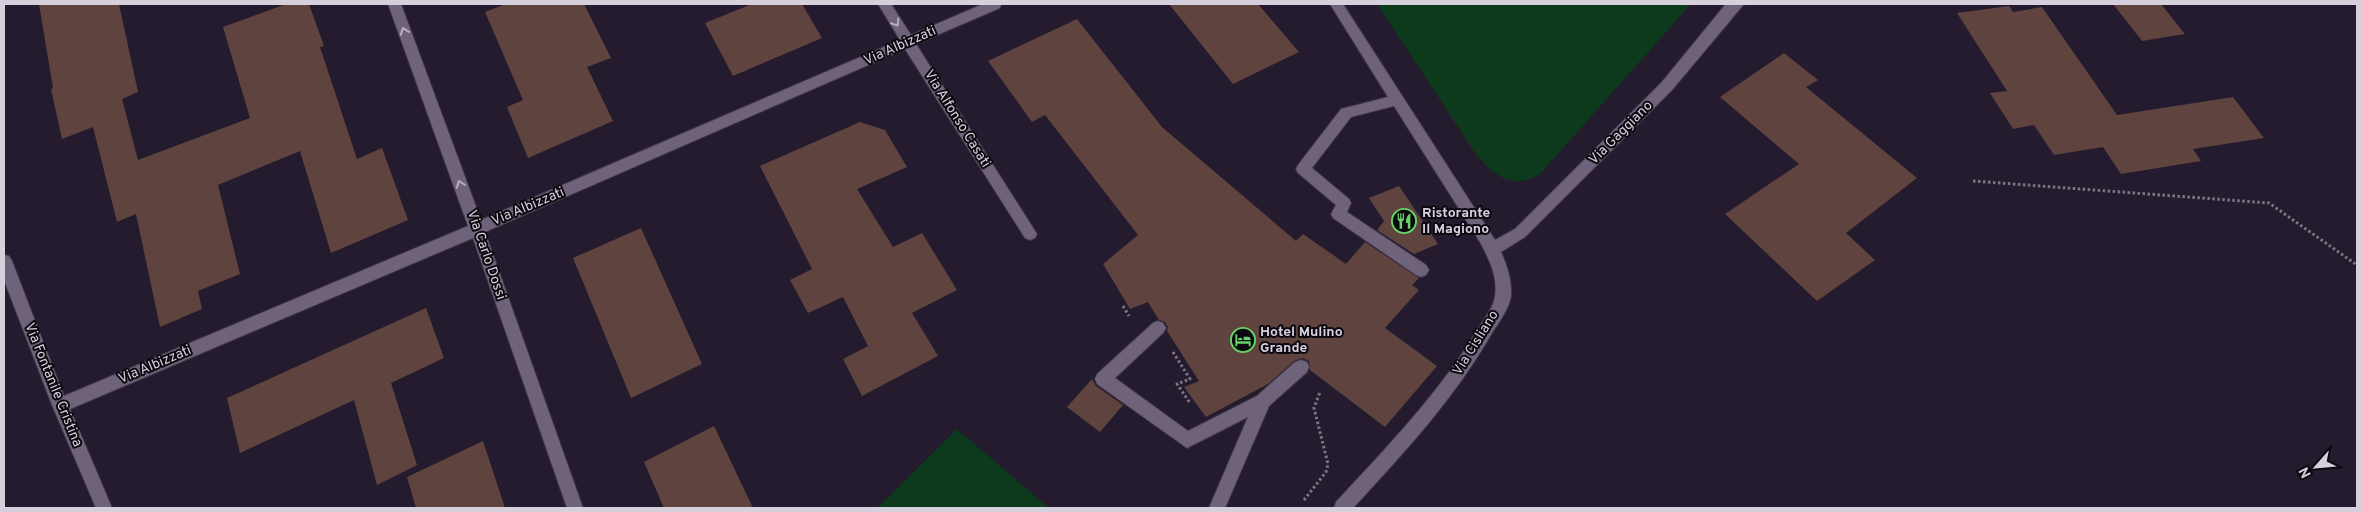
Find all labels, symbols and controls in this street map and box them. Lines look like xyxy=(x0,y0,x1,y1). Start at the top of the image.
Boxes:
one-way arrow xyxy=(890,18,900,27)
street label: Via Albizzati xyxy=(861,23,939,69)
one-way arrow xyxy=(400,27,410,36)
street label: Via Alfonso Casati xyxy=(920,67,994,171)
street label: Via Gaggiano xyxy=(1586,97,1657,168)
one-way arrow xyxy=(456,180,466,188)
street label: Via Albizzati xyxy=(489,184,567,230)
place label: Ristorante Il Magiono xyxy=(1422,205,1491,238)
street label: Via Carlo Dossi xyxy=(463,208,509,302)
restaurant icon: Ristorante Il Magiono xyxy=(1391,208,1417,234)
street label: Via Cisliano xyxy=(1449,307,1503,379)
street label: Via Fontanile Cristina xyxy=(20,320,86,450)
place label: Hotel Mulino Grande xyxy=(1260,324,1343,357)
hotel icon: Hotel Mulino Grande xyxy=(1230,327,1256,353)
street label: Via Albizzati xyxy=(116,342,194,388)
north arrow xyxy=(2291,442,2341,492)
text: N xyxy=(2296,464,2316,481)

